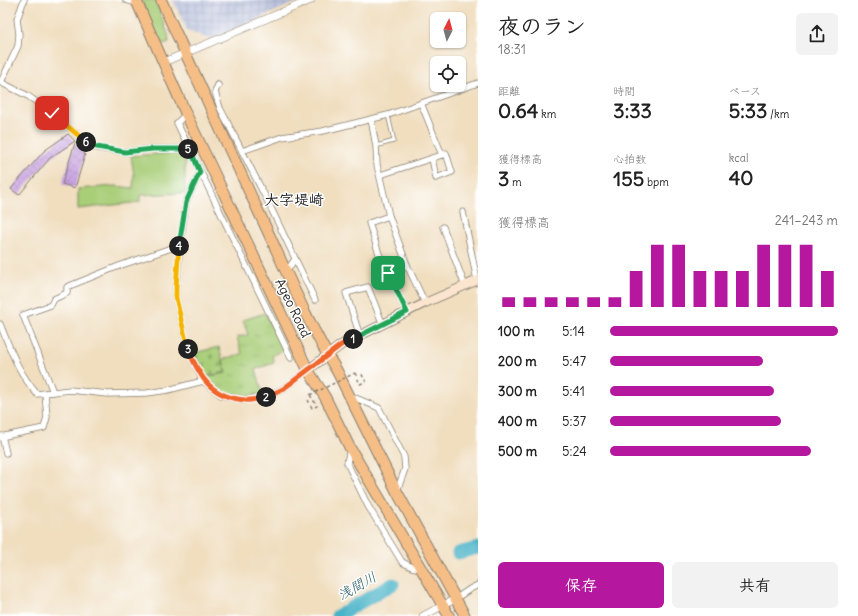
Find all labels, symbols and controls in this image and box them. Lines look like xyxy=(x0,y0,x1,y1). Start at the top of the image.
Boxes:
north arrow xyxy=(430,12,466,48)
map controls xyxy=(430,12,466,92)
text: 夜のラン xyxy=(498,12,586,40)
button: share xyxy=(796,13,838,55)
text: 18:31 xyxy=(498,41,526,58)
button: locate xyxy=(430,56,466,92)
text: 距離 xyxy=(498,84,520,98)
text: 時間 xyxy=(613,84,635,98)
text: ペース xyxy=(729,84,761,98)
pin xyxy=(35,96,69,130)
text: 0.64 xyxy=(498,98,538,123)
text: 3:33 xyxy=(613,98,652,123)
text: 5:33 xyxy=(729,98,767,123)
icon: check xyxy=(41,102,63,124)
text: km xyxy=(538,107,556,121)
text: /km xyxy=(767,107,789,121)
pin: 6 xyxy=(76,132,96,152)
text: 6 xyxy=(83,135,89,149)
pin: 5 xyxy=(178,139,198,159)
text: 5 xyxy=(185,142,191,156)
text: kcal xyxy=(729,151,748,165)
text: 獲得標高 xyxy=(498,152,542,166)
text: 心拍数 xyxy=(613,152,646,166)
text: 40 xyxy=(729,165,753,190)
text: 3 xyxy=(498,166,509,191)
text: 155 xyxy=(613,166,644,191)
text: m xyxy=(509,175,522,189)
text: bpm xyxy=(644,175,669,189)
district label: 大字堤崎 xyxy=(264,190,324,209)
text: 241–243 m xyxy=(775,212,838,229)
text: 獲得標高 xyxy=(498,214,550,231)
pin: 4 xyxy=(169,236,189,256)
text: 4 xyxy=(176,239,182,253)
pin xyxy=(371,256,405,290)
icon: arrive xyxy=(377,262,399,284)
street label: Ageo Road xyxy=(271,276,315,341)
text: 100 m xyxy=(498,323,535,340)
text: 5:14 xyxy=(562,323,585,340)
pin: 1 xyxy=(343,329,363,349)
text: 1 xyxy=(351,332,355,346)
pin: 3 xyxy=(178,339,198,359)
text: 3 xyxy=(185,342,191,356)
text: 200 m xyxy=(498,353,537,370)
text: 5:47 xyxy=(562,353,586,370)
text: 300 m xyxy=(498,383,537,400)
text: 5:41 xyxy=(562,383,585,400)
pin: 2 xyxy=(256,387,276,407)
text: 2 xyxy=(263,390,269,404)
text: 400 m xyxy=(498,413,537,430)
text: 5:37 xyxy=(562,413,586,430)
text: 500 m xyxy=(498,443,537,460)
text: 5:24 xyxy=(562,443,587,460)
button: 保存 xyxy=(498,562,664,608)
button: 共有 xyxy=(672,562,838,608)
water label: 浅間川 xyxy=(334,568,380,604)

